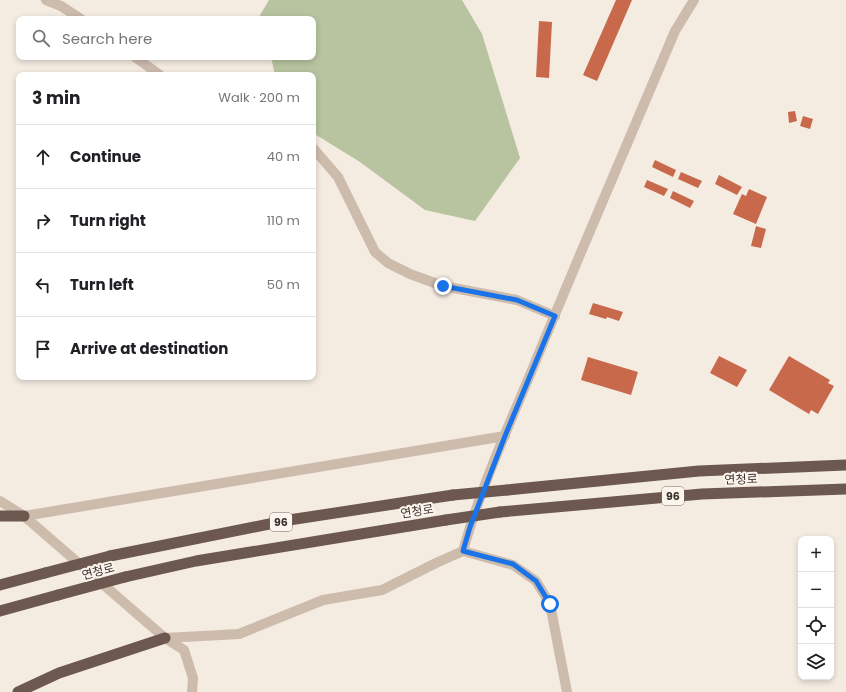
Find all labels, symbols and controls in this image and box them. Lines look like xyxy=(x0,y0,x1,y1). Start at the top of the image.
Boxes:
search box xyxy=(16,16,316,60)
icon: search xyxy=(30,27,52,49)
text: Search here xyxy=(62,28,152,49)
text: 3 min xyxy=(32,86,80,110)
text: Walk · 200 m xyxy=(218,88,300,107)
icon: ahead xyxy=(32,146,54,168)
text: Continue xyxy=(70,146,141,167)
text: 40 m xyxy=(267,147,300,166)
icon: right xyxy=(32,210,54,232)
text: Turn right xyxy=(70,210,146,231)
text: 110 m xyxy=(267,211,300,230)
icon: left xyxy=(32,274,54,296)
text: Turn left xyxy=(70,274,134,295)
text: 50 m xyxy=(267,275,300,294)
route end xyxy=(434,277,452,295)
icon: arrive xyxy=(32,338,54,360)
text: Arrive at destination xyxy=(70,338,228,359)
street label: 연청로 xyxy=(724,470,758,488)
road number: 96 xyxy=(662,487,684,505)
street label: 연청로 xyxy=(399,500,435,522)
road number: 96 xyxy=(270,513,292,531)
map controls xyxy=(798,536,834,680)
button: + xyxy=(798,536,834,572)
street label: 연청로 xyxy=(80,559,116,583)
button: − xyxy=(798,572,834,608)
route start xyxy=(541,595,559,613)
button: locate xyxy=(798,608,834,644)
button: layers xyxy=(798,644,834,680)

